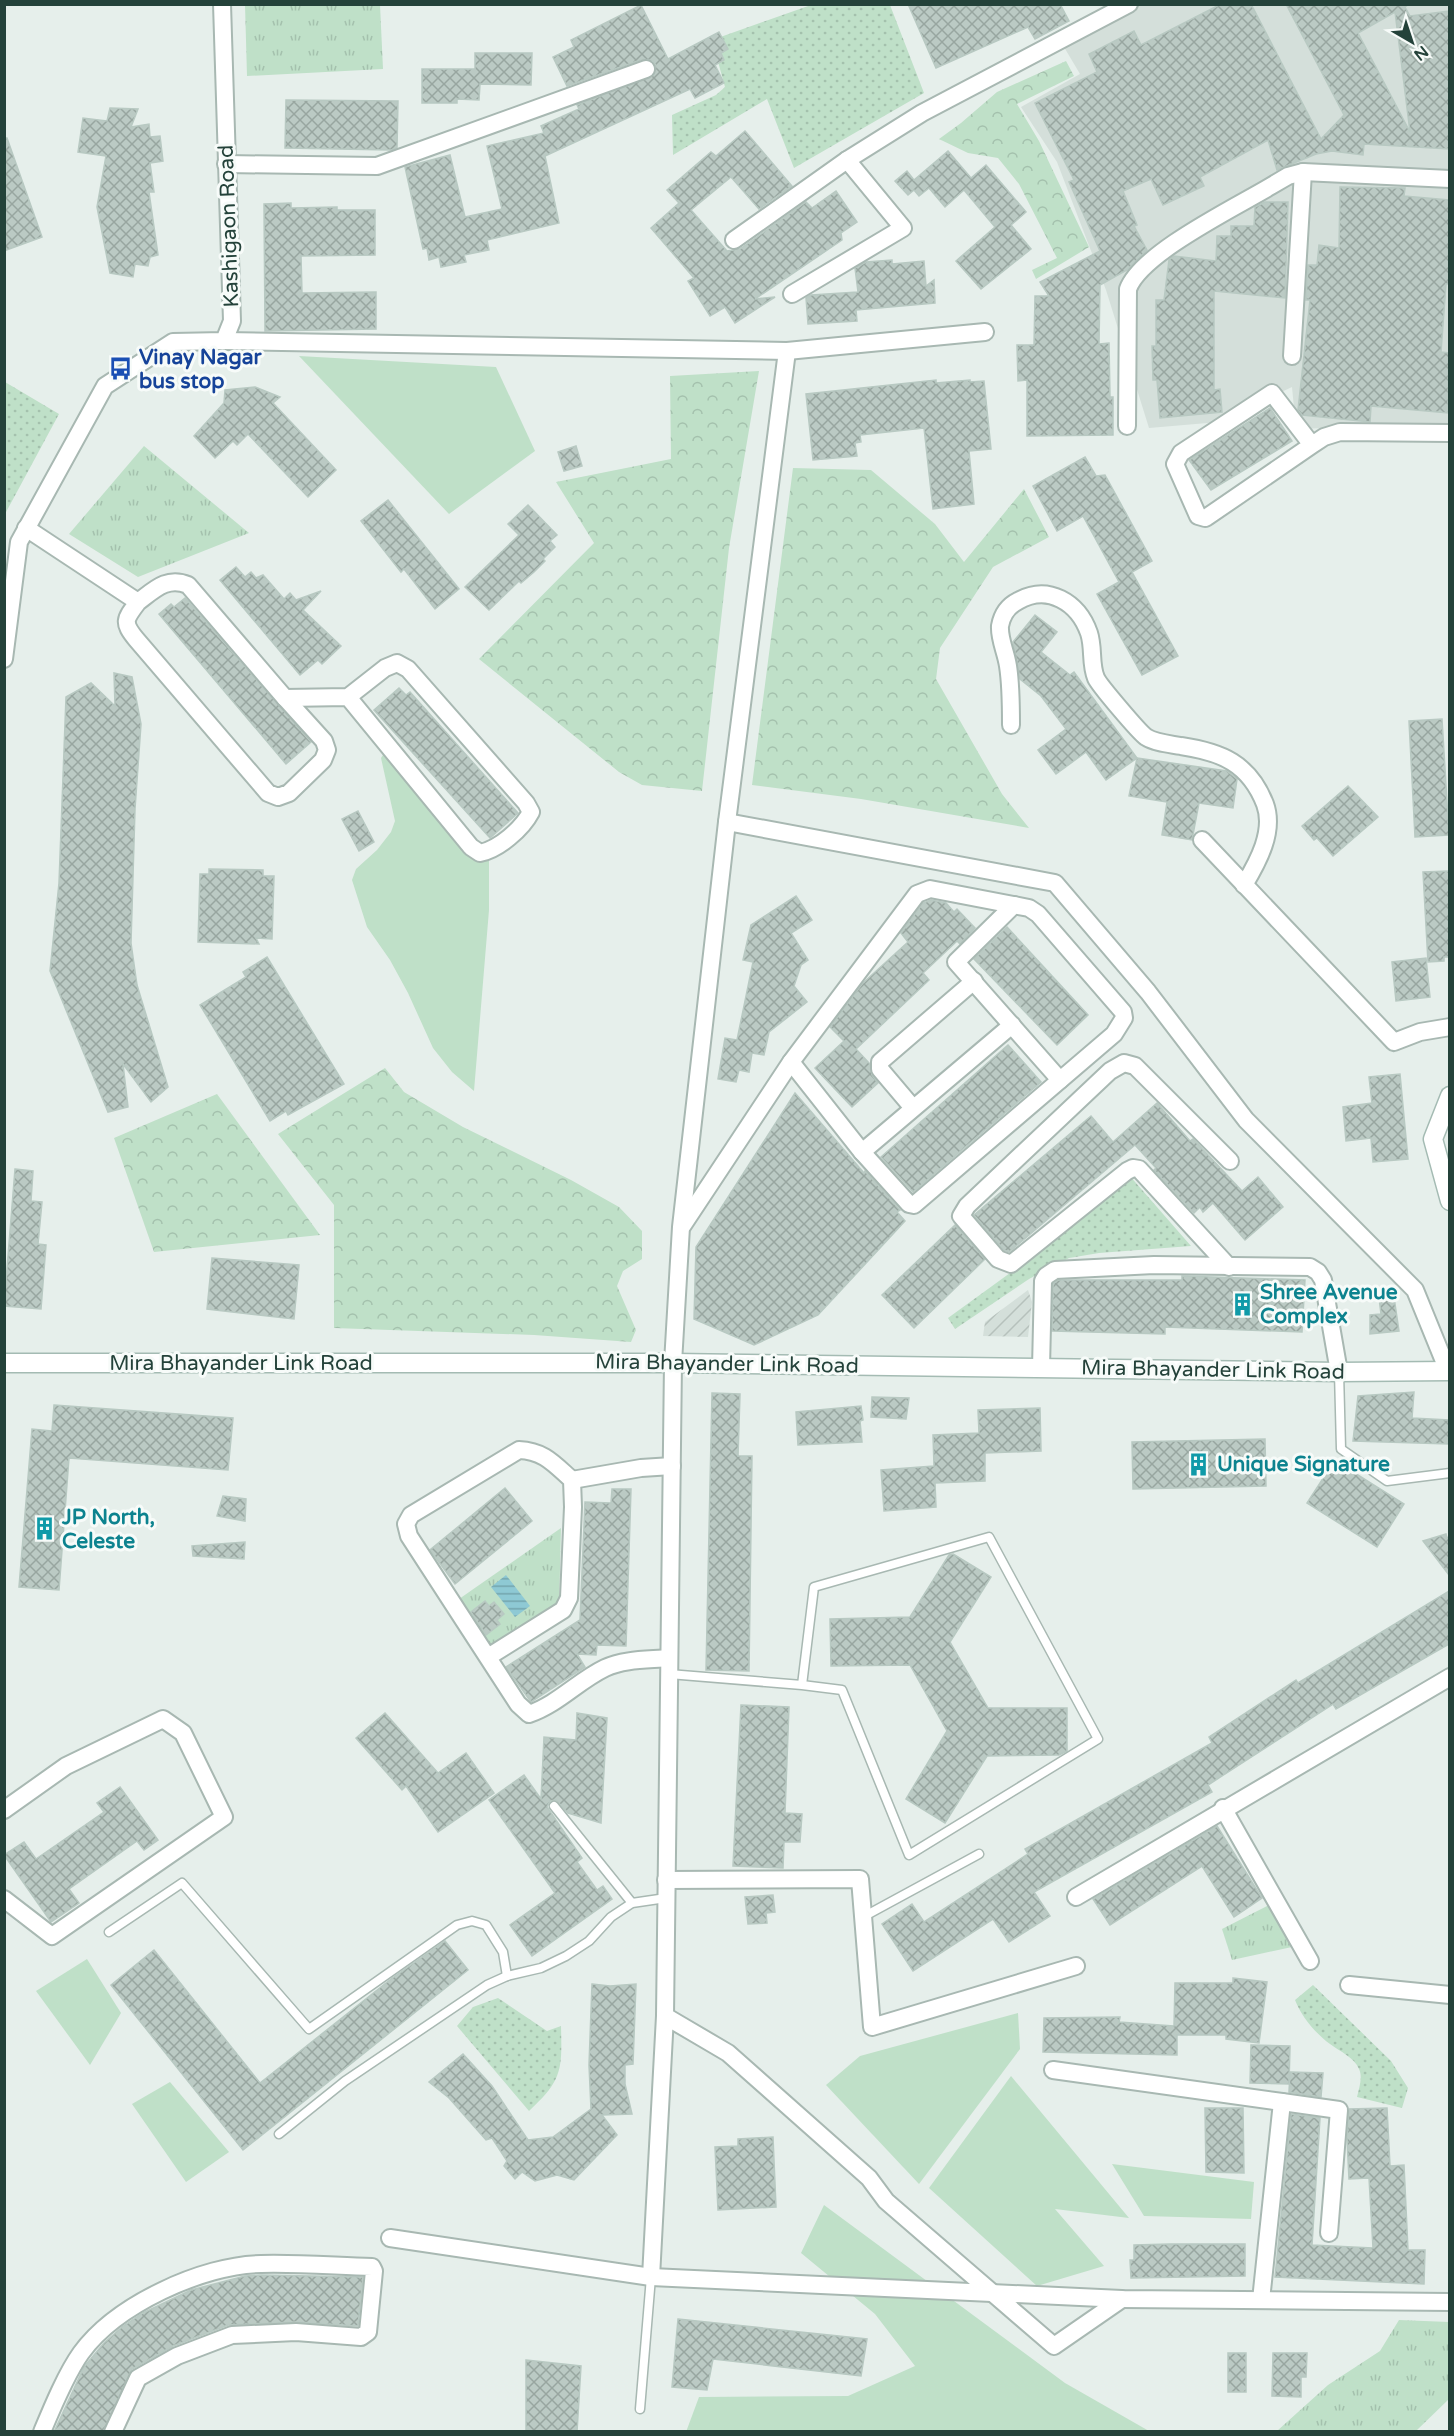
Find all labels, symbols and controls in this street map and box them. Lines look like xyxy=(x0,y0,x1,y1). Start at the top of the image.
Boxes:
north arrow xyxy=(1382,12,1442,72)
text: N xyxy=(1410,41,1432,65)
street label: Kashigaon Road xyxy=(214,144,244,308)
place label: Vinay Nagar bus stop xyxy=(139,345,262,394)
bus stop icon: Vinay Nagar bus stop xyxy=(108,356,134,382)
place label: Shree Avenue Complex xyxy=(1260,1280,1398,1329)
building icon: Shree Avenue Complex xyxy=(1229,1291,1255,1317)
street label: Mira Bhayander Link Road xyxy=(595,1349,859,1379)
street label: Mira Bhayander Link Road xyxy=(109,1351,373,1376)
street label: Mira Bhayander Link Road xyxy=(1081,1355,1345,1385)
building icon: Unique Signature xyxy=(1186,1451,1212,1477)
place label: Unique Signature xyxy=(1217,1452,1390,1477)
place label: JP North, Celeste xyxy=(61,1505,155,1554)
building icon: JP North, Celeste xyxy=(31,1516,57,1542)

